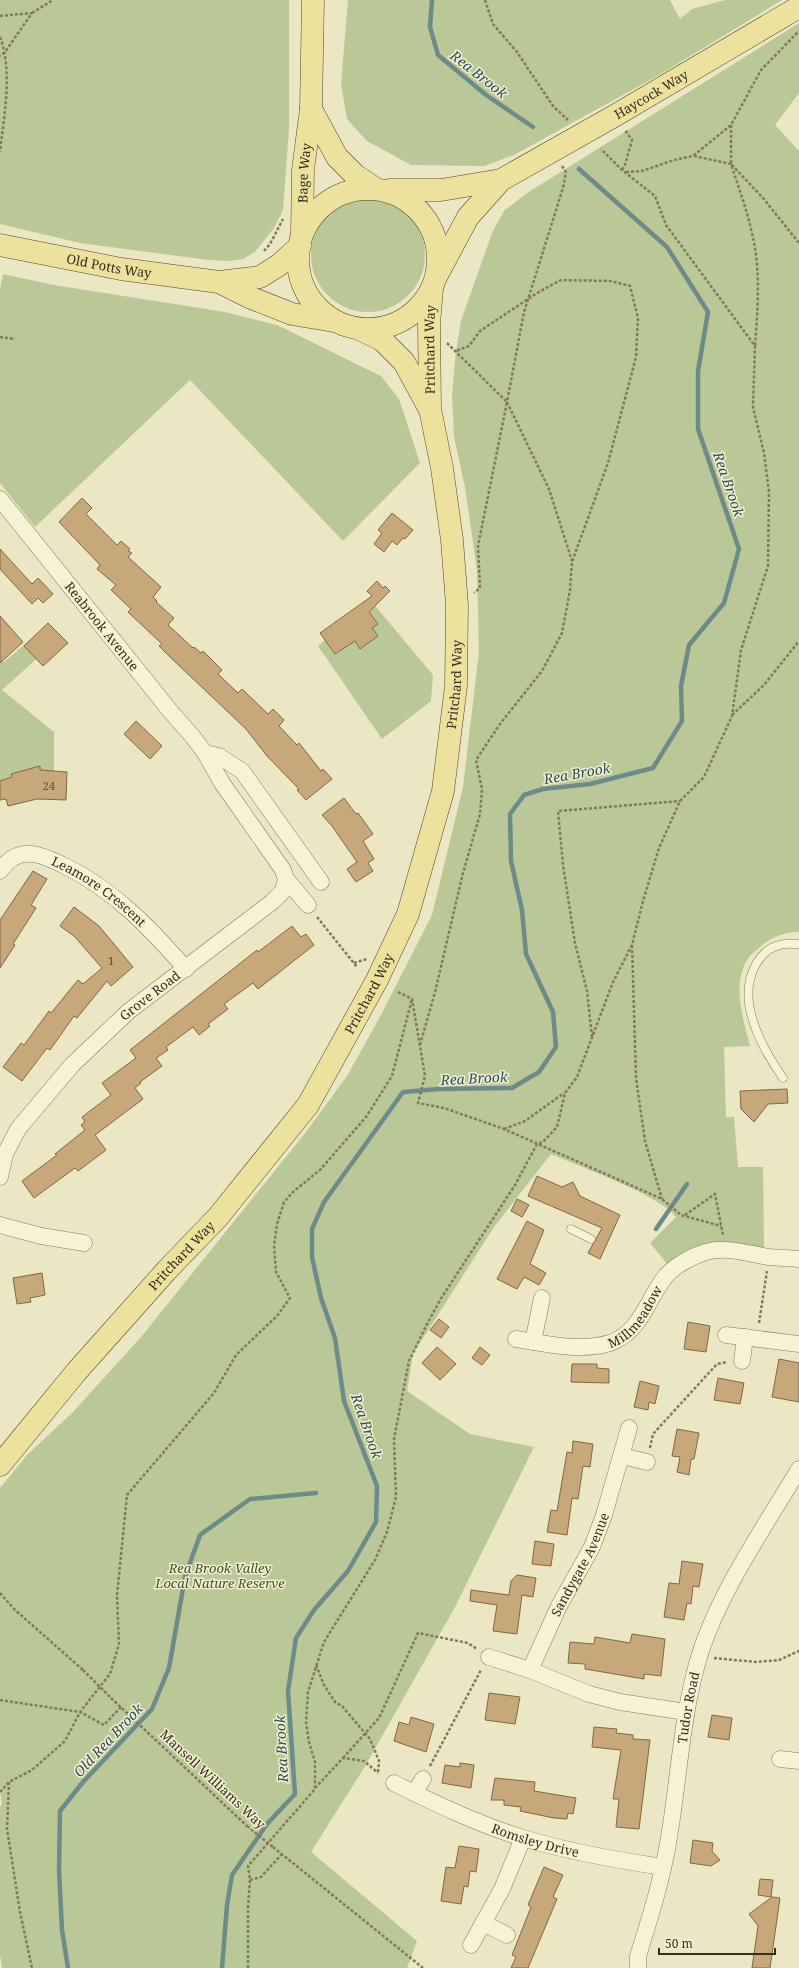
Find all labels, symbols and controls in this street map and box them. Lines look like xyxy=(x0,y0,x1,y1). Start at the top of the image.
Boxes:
water label: Rea Brook xyxy=(446,45,512,103)
street label: Haycock Way xyxy=(611,65,692,123)
street label: Bage Way xyxy=(293,141,316,203)
street label: Old Potts Way xyxy=(65,249,153,282)
street label: Pritchard Way xyxy=(420,303,440,394)
water label: Rea Brook xyxy=(709,448,749,520)
street label: Reabrook Avenue xyxy=(61,578,143,674)
street label: Pritchard Way xyxy=(442,639,466,730)
water label: Rea Brook xyxy=(541,758,613,788)
house number: 24 xyxy=(43,778,55,793)
street label: Leamore Crescent xyxy=(49,852,151,931)
street label: Pritchard Way xyxy=(340,949,398,1037)
house number: 1 xyxy=(108,953,114,968)
street label: Grove Road xyxy=(116,966,184,1024)
water label: Rea Brook xyxy=(439,1067,509,1089)
street label: Pritchard Way xyxy=(144,1217,219,1294)
street label: Millmeadow xyxy=(605,1282,666,1352)
water label: Rea Brook xyxy=(347,1390,387,1462)
street label: Sandygate Avenue xyxy=(547,1510,613,1619)
park label: Rea Brook Valley Local Nature Reserve xyxy=(154,1559,285,1592)
street label: Tudor Road xyxy=(673,1670,704,1744)
water label: Old Rea Brook xyxy=(69,1698,148,1781)
water label: Rea Brook xyxy=(270,1714,292,1784)
street label: Mansell Williams Way xyxy=(156,1725,270,1833)
street label: Romsley Drive xyxy=(489,1819,581,1861)
scale bar xyxy=(659,1930,775,1956)
text: 50 m xyxy=(665,1935,693,1952)

